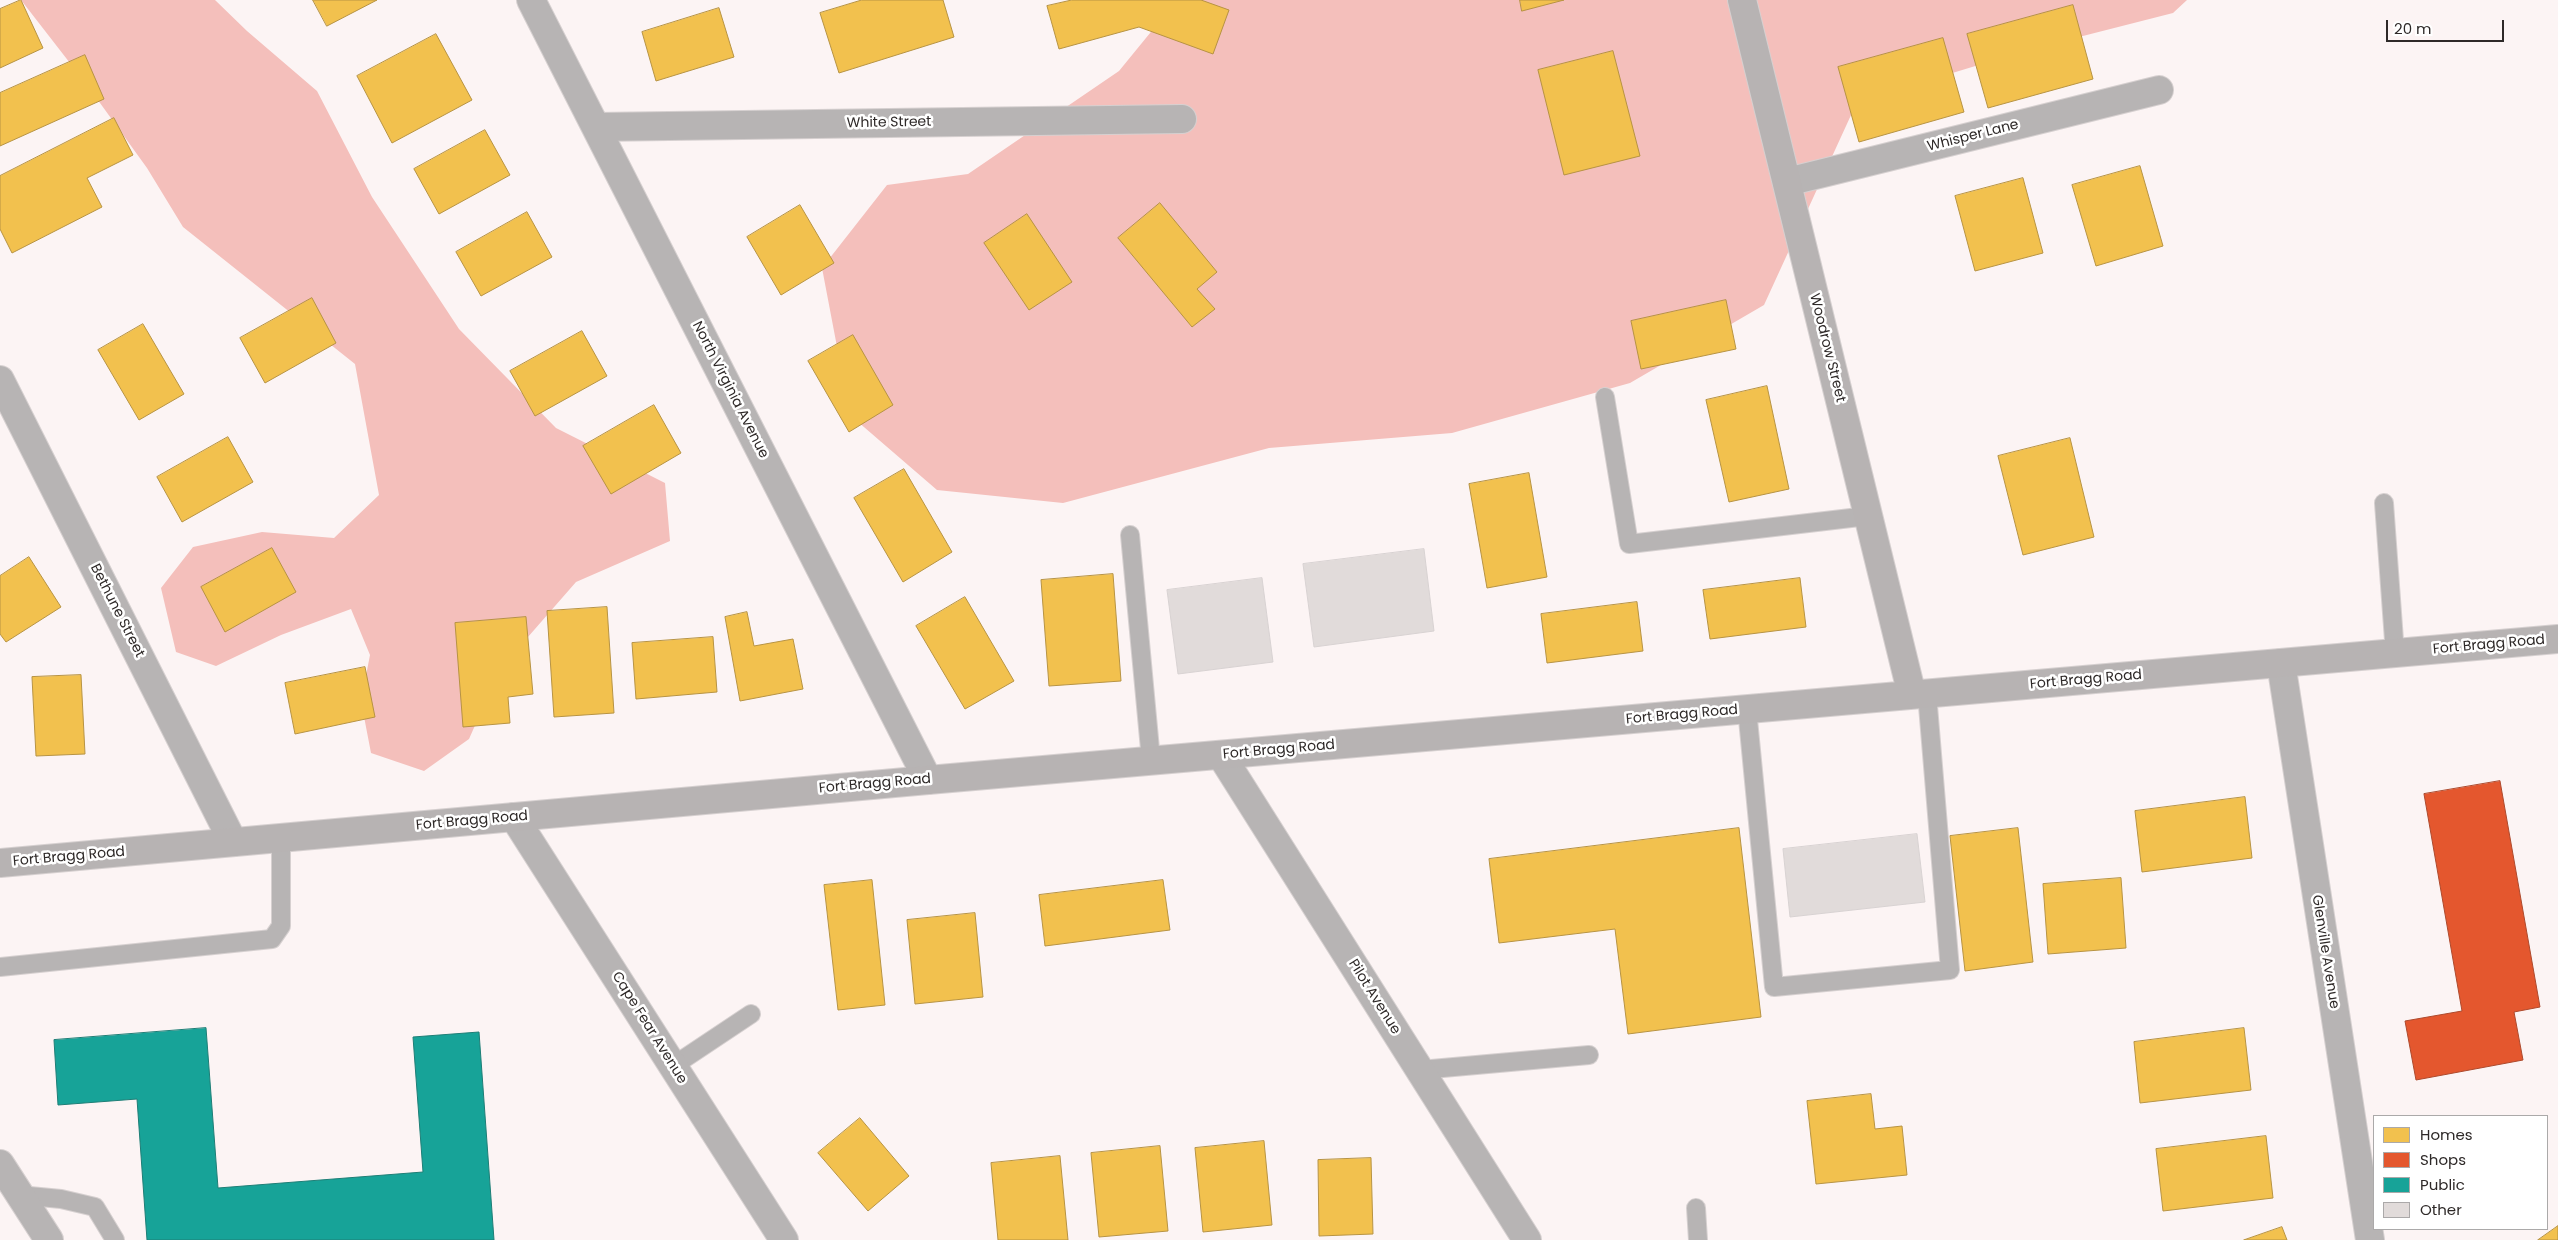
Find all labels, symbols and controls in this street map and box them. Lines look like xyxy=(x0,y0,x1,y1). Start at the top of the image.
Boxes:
scale bar xyxy=(2388,10,2506,42)
text: 20 m xyxy=(2394,18,2432,39)
street label: White Street xyxy=(847,114,931,132)
street label: Whisper Lane xyxy=(1926,117,2020,155)
street label: Woodrow Street xyxy=(1805,292,1849,404)
street label: North Virginia Avenue xyxy=(688,319,772,461)
street label: Bethune Street xyxy=(86,561,148,661)
street label: Fort Bragg Road xyxy=(2432,632,2546,658)
street label: Fort Bragg Road xyxy=(2029,667,2143,693)
street label: Fort Bragg Road xyxy=(1625,702,1739,728)
street label: Fort Bragg Road xyxy=(1222,737,1336,763)
street label: Fort Bragg Road xyxy=(818,771,932,797)
street label: Fort Bragg Road xyxy=(415,808,529,834)
street label: Fort Bragg Road xyxy=(12,844,126,870)
street label: Glenville Avenue xyxy=(2308,894,2342,1010)
street label: Pilot Avenue xyxy=(1344,956,1404,1038)
street label: Cape Fear Avenue xyxy=(608,969,690,1087)
legend xyxy=(2373,1115,2548,1230)
text: Homes xyxy=(2420,1124,2473,1145)
text: Shops xyxy=(2420,1149,2466,1170)
text: Public xyxy=(2420,1174,2465,1195)
text: Other xyxy=(2420,1199,2462,1220)

